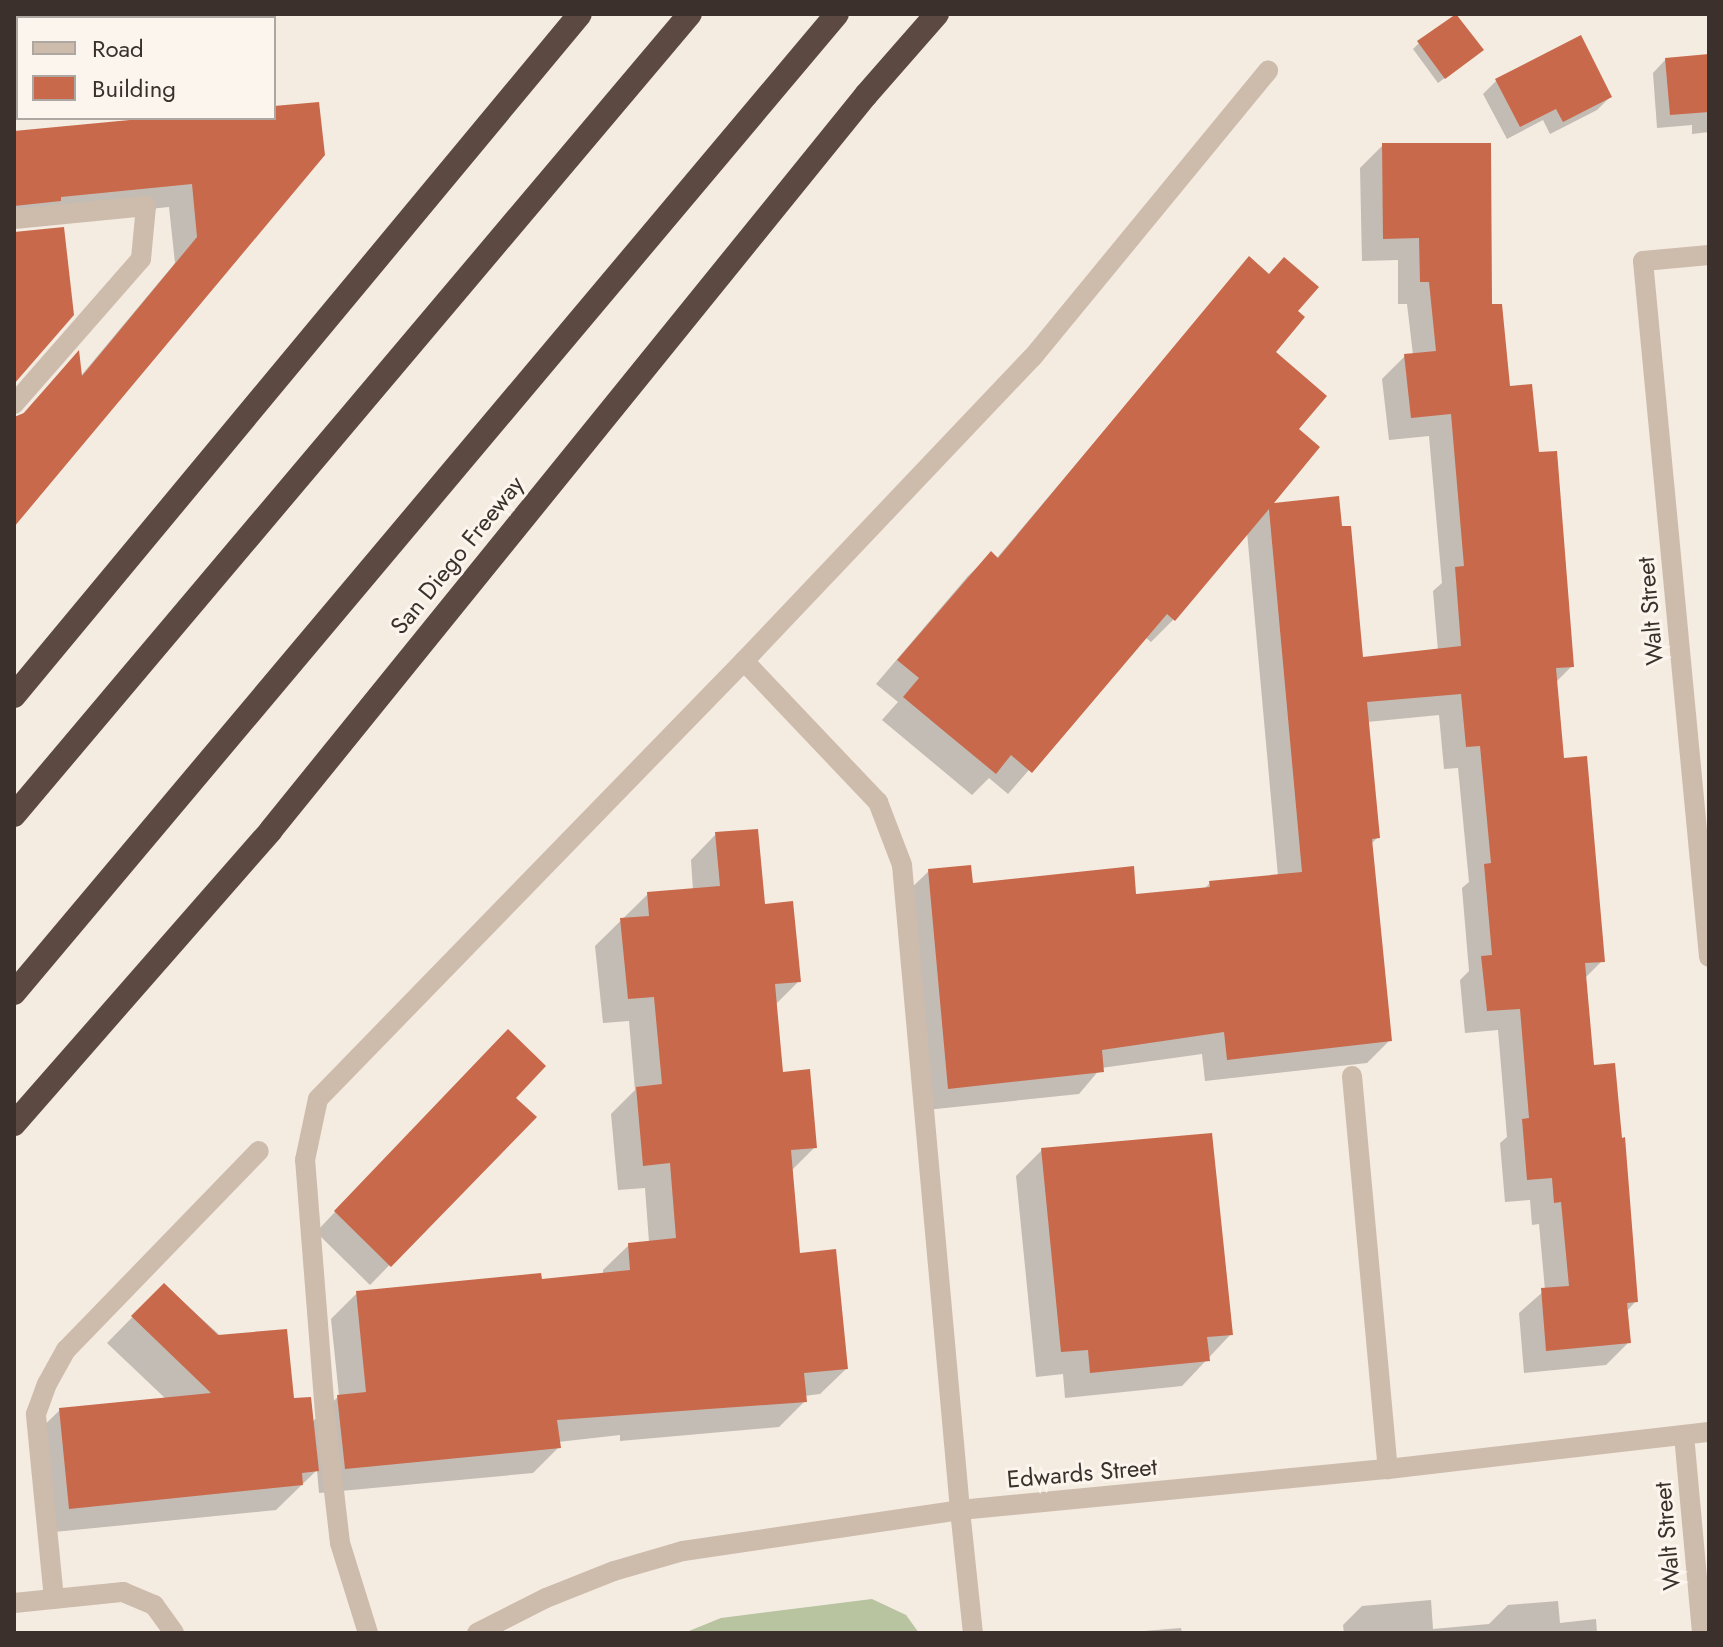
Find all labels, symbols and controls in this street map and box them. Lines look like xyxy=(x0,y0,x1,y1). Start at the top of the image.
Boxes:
legend xyxy=(16,16,276,120)
text: Road xyxy=(92,31,144,66)
text: Building xyxy=(92,71,176,106)
street label: San Diego Freeway xyxy=(384,470,530,640)
street label: Walt Street xyxy=(1631,556,1669,666)
street label: Edwards Street xyxy=(1006,1452,1158,1494)
street label: Walt Street xyxy=(1648,1481,1686,1591)

